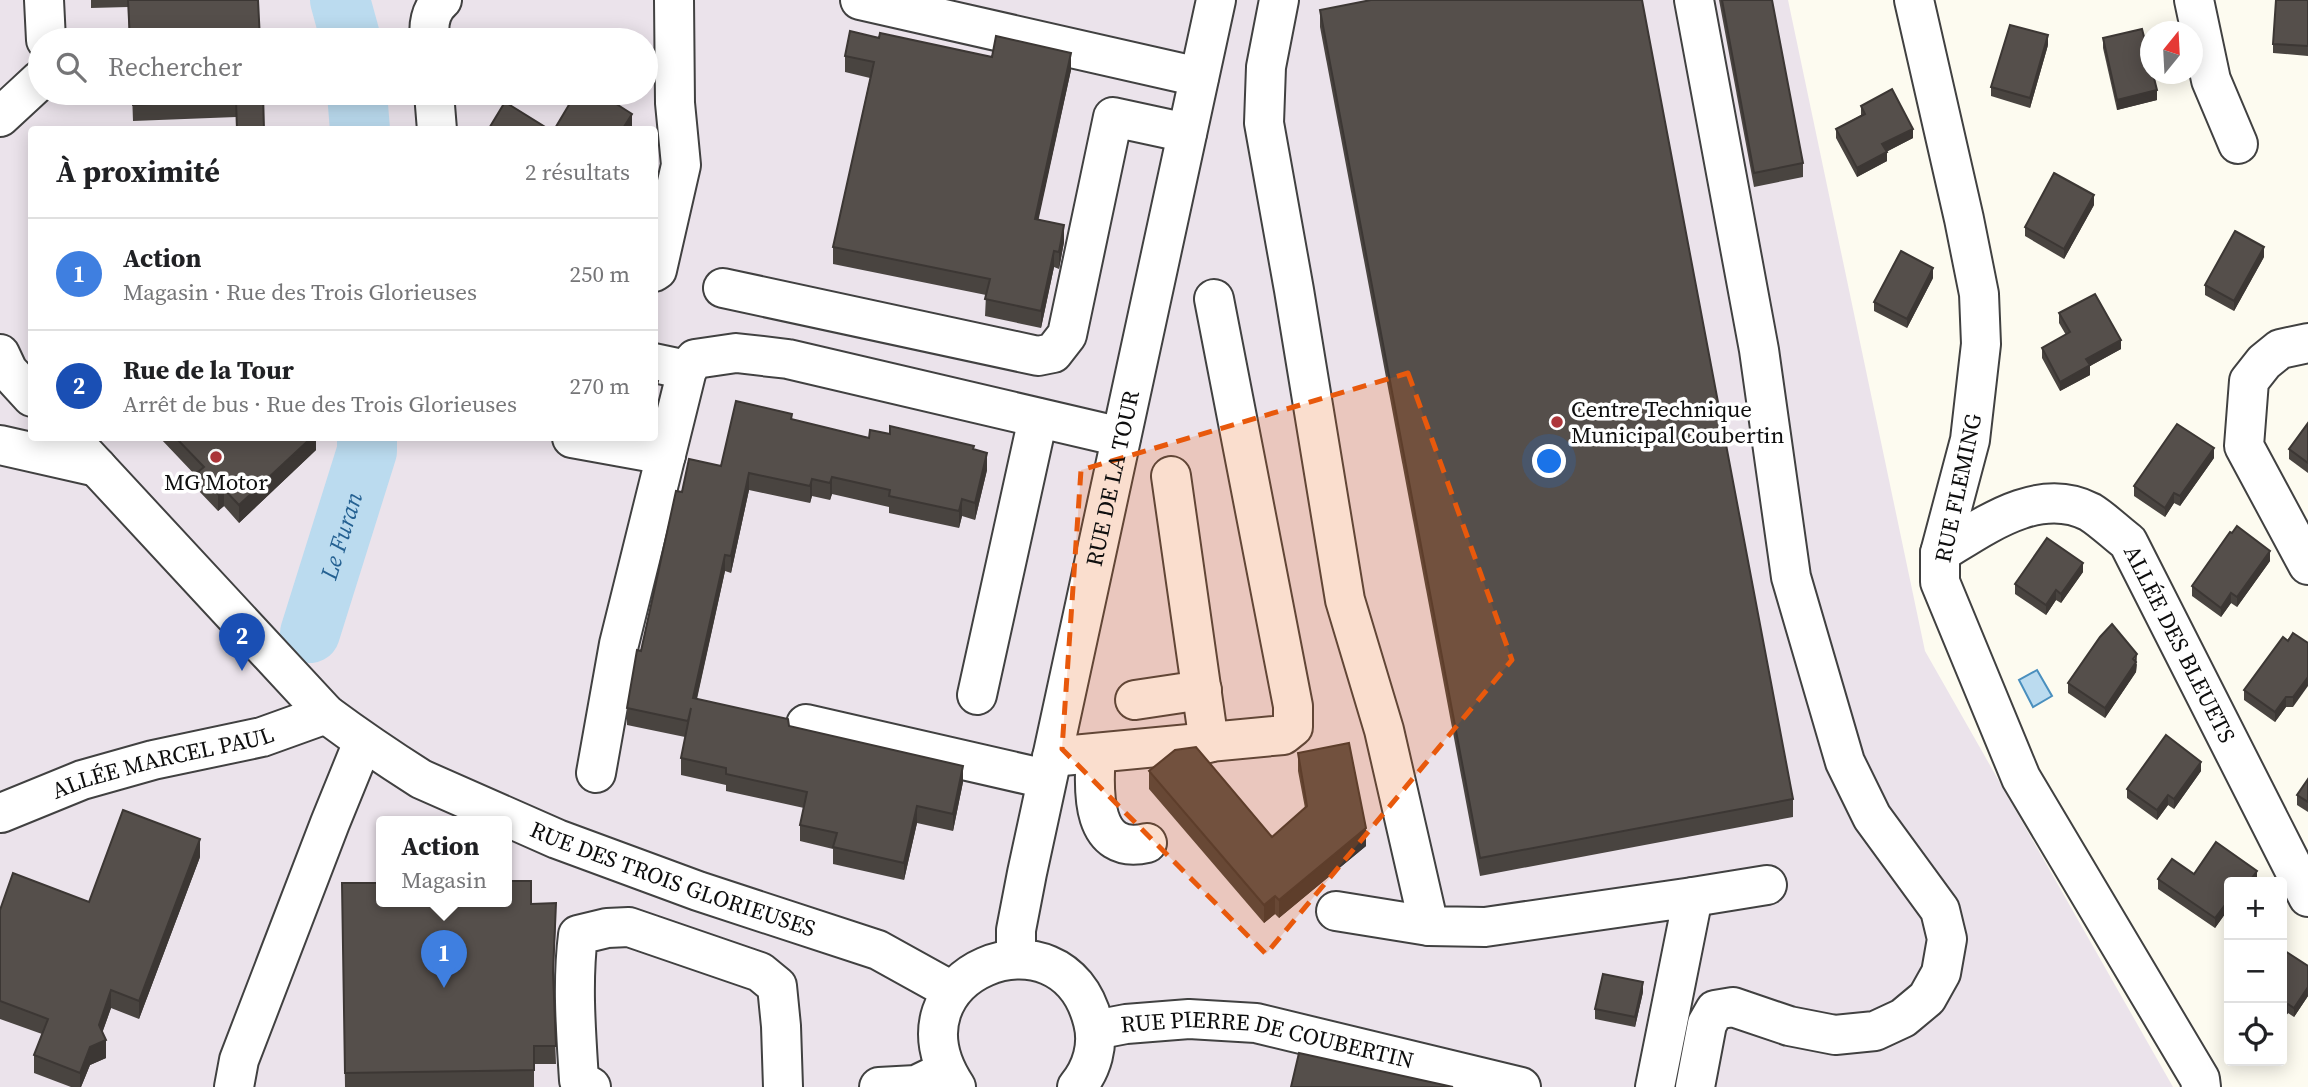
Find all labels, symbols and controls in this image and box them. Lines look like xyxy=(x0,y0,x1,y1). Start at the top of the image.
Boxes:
north arrow xyxy=(2140,21,2203,84)
search box xyxy=(28,28,658,105)
icon: search xyxy=(52,48,90,86)
text: Rechercher xyxy=(108,49,242,85)
text: À proximité xyxy=(56,151,220,192)
text: 2 résultats xyxy=(525,156,630,188)
text: Action xyxy=(123,240,201,276)
text: 1 xyxy=(73,258,85,290)
text: 250 m xyxy=(569,258,630,290)
text: Magasin · Rue des Trois Glorieuses xyxy=(123,276,477,308)
text: Rue de la Tour xyxy=(123,352,294,388)
text: 2 xyxy=(73,370,85,402)
text: 270 m xyxy=(569,370,630,402)
street label: RUE DE LA TOUR xyxy=(1078,387,1147,569)
text: Arrêt de bus · Rue des Trois Glorieuses xyxy=(123,388,517,420)
place label: Centre Technique Municipal Coubertin xyxy=(1571,393,1784,451)
street label: RUE FLEMING xyxy=(1927,410,1989,565)
marker: Centre Technique Municipal Coubertin xyxy=(1549,414,1565,430)
your location xyxy=(1532,444,1566,478)
marker: MG Motor xyxy=(208,449,224,465)
place label: MG Motor xyxy=(164,466,268,498)
water label: Le Furan xyxy=(311,487,370,584)
street label: ALLÉE DES BLEUETS xyxy=(2116,539,2243,748)
pin: 2 xyxy=(219,613,265,671)
street label: ALLÉE MARCEL PAUL xyxy=(47,718,278,807)
street label: RUE DES TROIS GLORIEUSES xyxy=(525,813,820,944)
popup xyxy=(376,816,512,907)
text: Action xyxy=(401,828,480,864)
text: Magasin xyxy=(401,864,487,896)
map controls xyxy=(2224,877,2287,1066)
button: + xyxy=(2224,877,2287,940)
pin: 1 xyxy=(421,930,467,988)
button: − xyxy=(2224,940,2287,1003)
street label: RUE PIERRE DE COUBERTIN xyxy=(1119,1003,1417,1077)
button: locate xyxy=(2224,1003,2287,1066)

